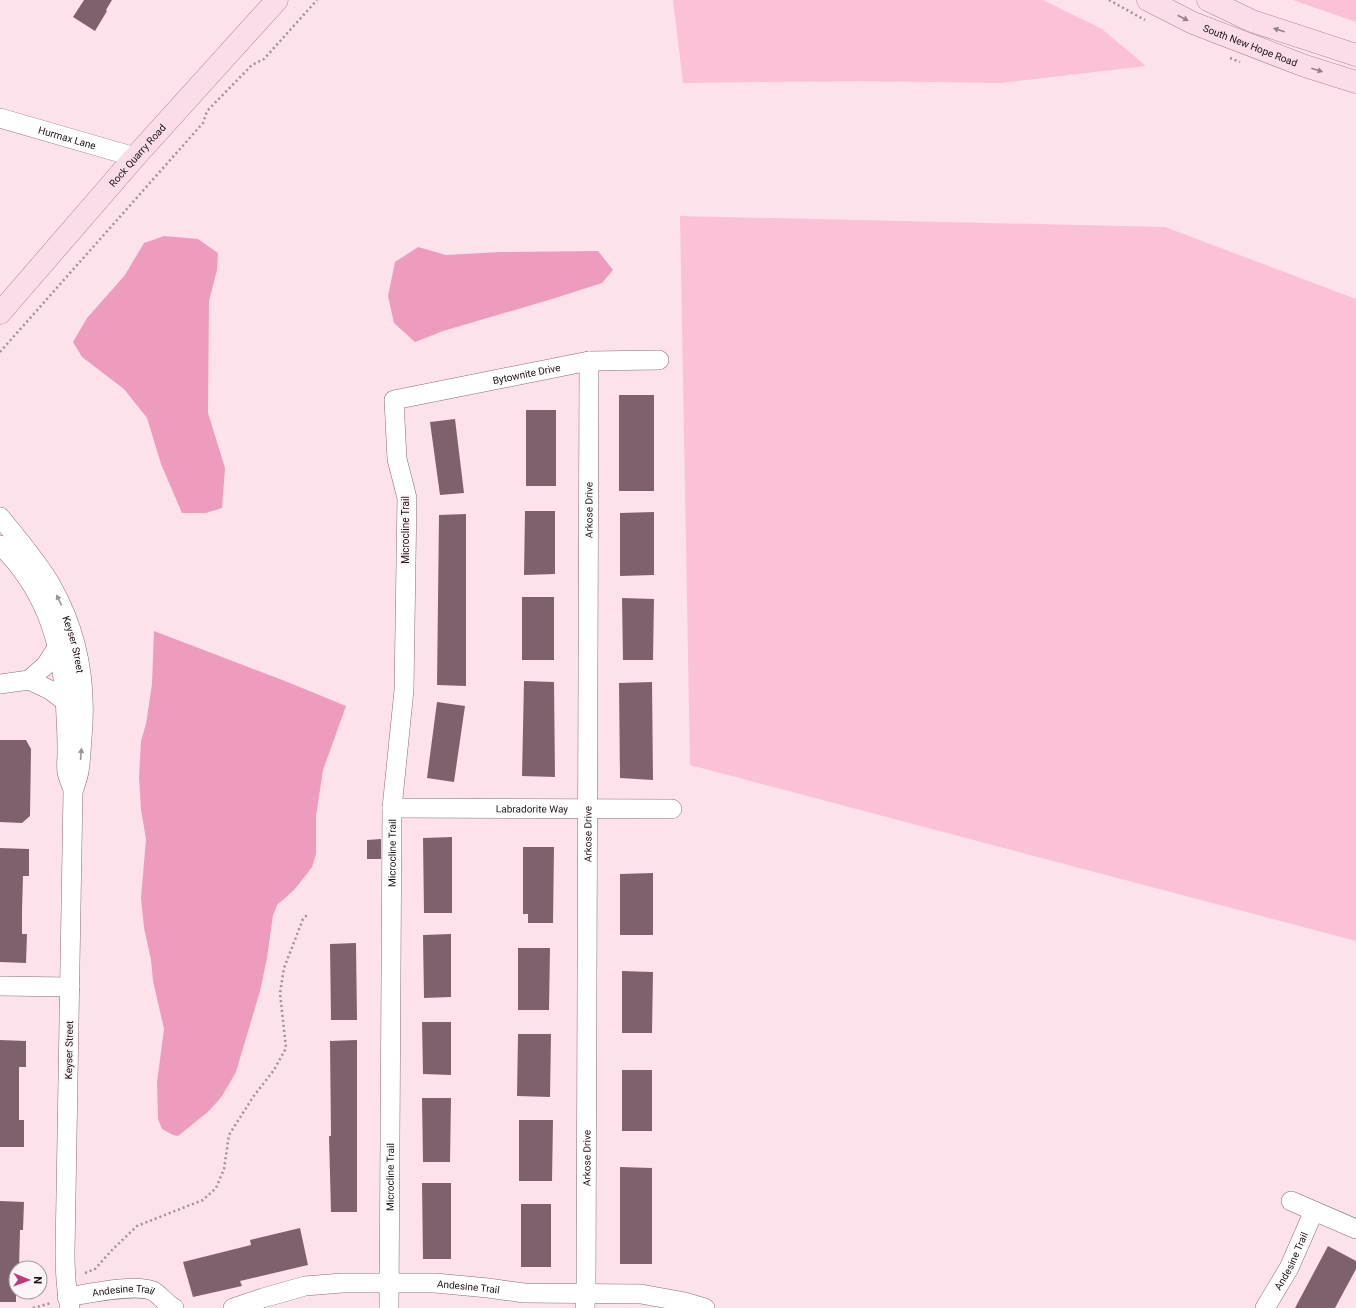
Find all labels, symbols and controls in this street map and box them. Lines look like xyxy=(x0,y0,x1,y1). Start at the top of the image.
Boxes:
one-way arrow xyxy=(1177,15,1189,21)
street label: South New Hope Road xyxy=(1202,22,1299,68)
one-way arrow xyxy=(1273,27,1285,33)
one-way arrow xyxy=(1311,67,1323,73)
street label: Rock Quarry Road xyxy=(107,122,168,189)
street label: Hurmax Lane xyxy=(37,124,97,151)
street label: Bytownite Drive xyxy=(492,361,561,386)
street label: Arkose Drive xyxy=(583,482,594,538)
street label: Microcline Trail xyxy=(400,496,411,564)
one-way arrow xyxy=(55,594,62,606)
street label: Keyser Street xyxy=(61,614,86,674)
one-way arrow xyxy=(77,748,84,760)
street label: Labradorite Way xyxy=(496,803,568,814)
street label: Arkose Drive xyxy=(582,806,593,862)
street label: Microcline Trail xyxy=(386,819,397,887)
street label: Keyser Street xyxy=(63,1020,75,1080)
street label: Arkose Drive xyxy=(581,1130,592,1186)
street label: Microcline Trail xyxy=(384,1143,395,1211)
street label: Andesine Trail xyxy=(1272,1230,1310,1291)
north arrow xyxy=(8,1260,48,1300)
text: N xyxy=(31,1276,44,1284)
street label: Andesine Trail xyxy=(437,1278,500,1295)
street label: Andesine Trail xyxy=(91,1283,157,1298)

